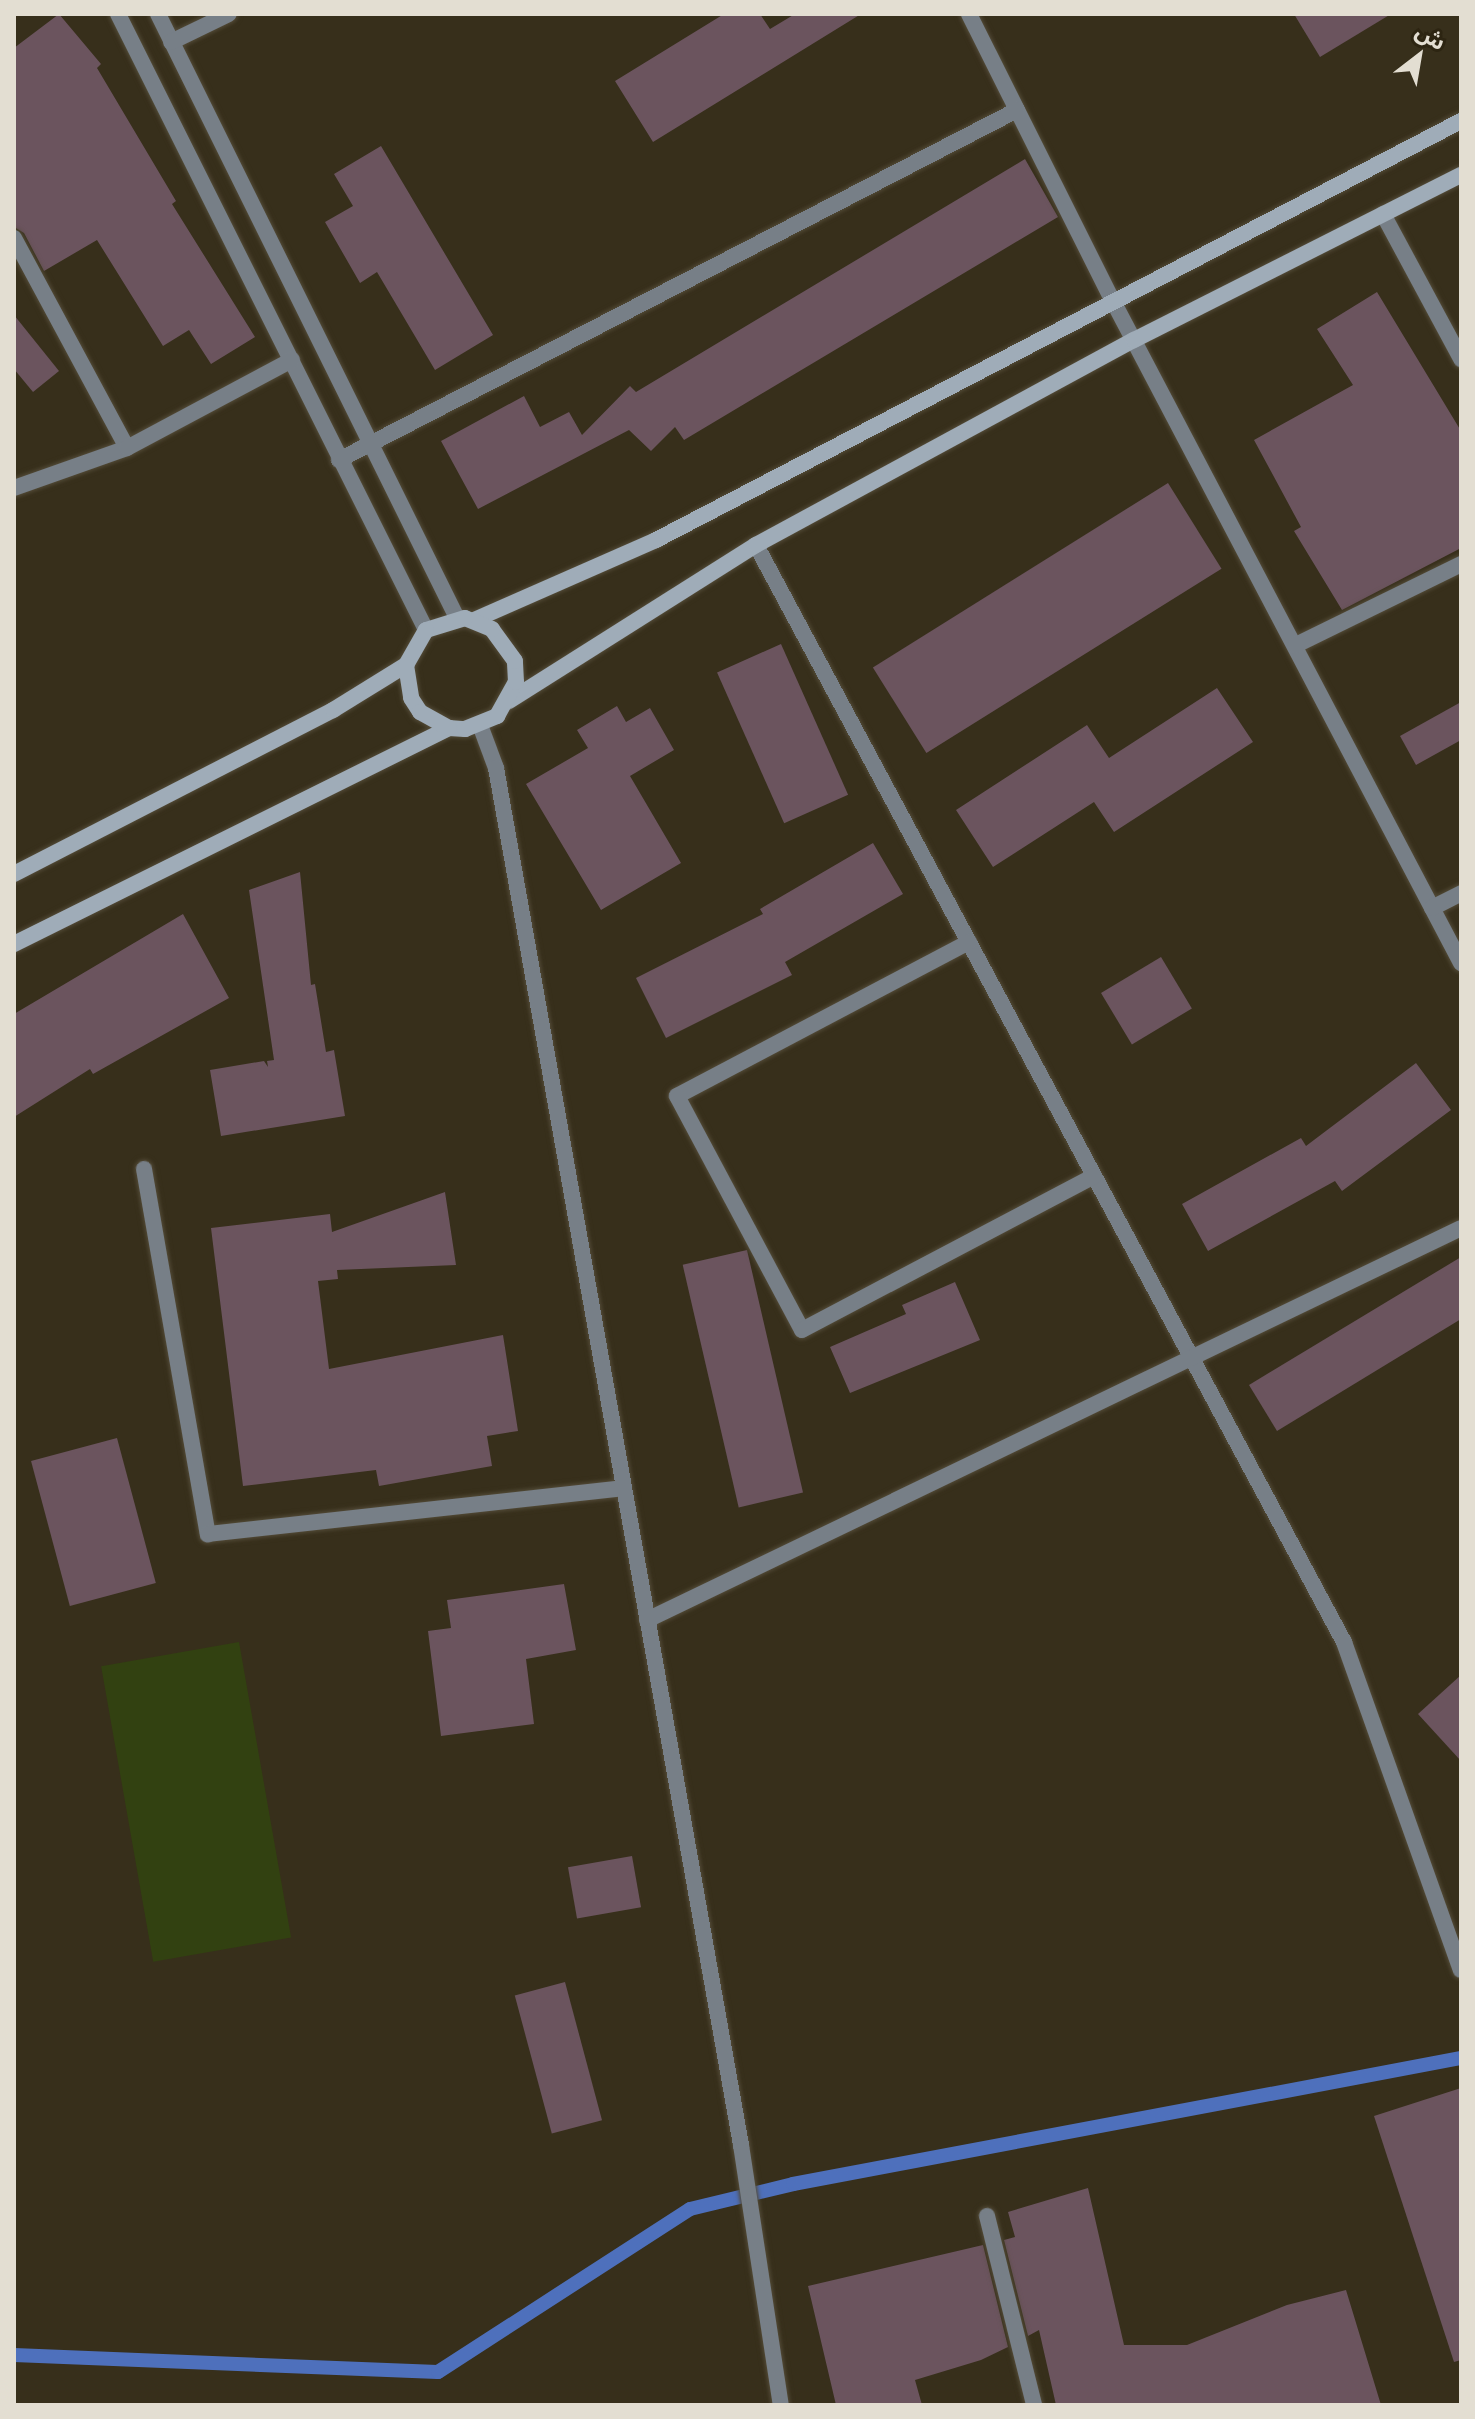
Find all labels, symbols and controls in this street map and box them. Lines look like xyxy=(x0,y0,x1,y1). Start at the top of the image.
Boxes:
text: ش xyxy=(1411,15,1452,56)
north arrow xyxy=(1379,16,1459,96)

